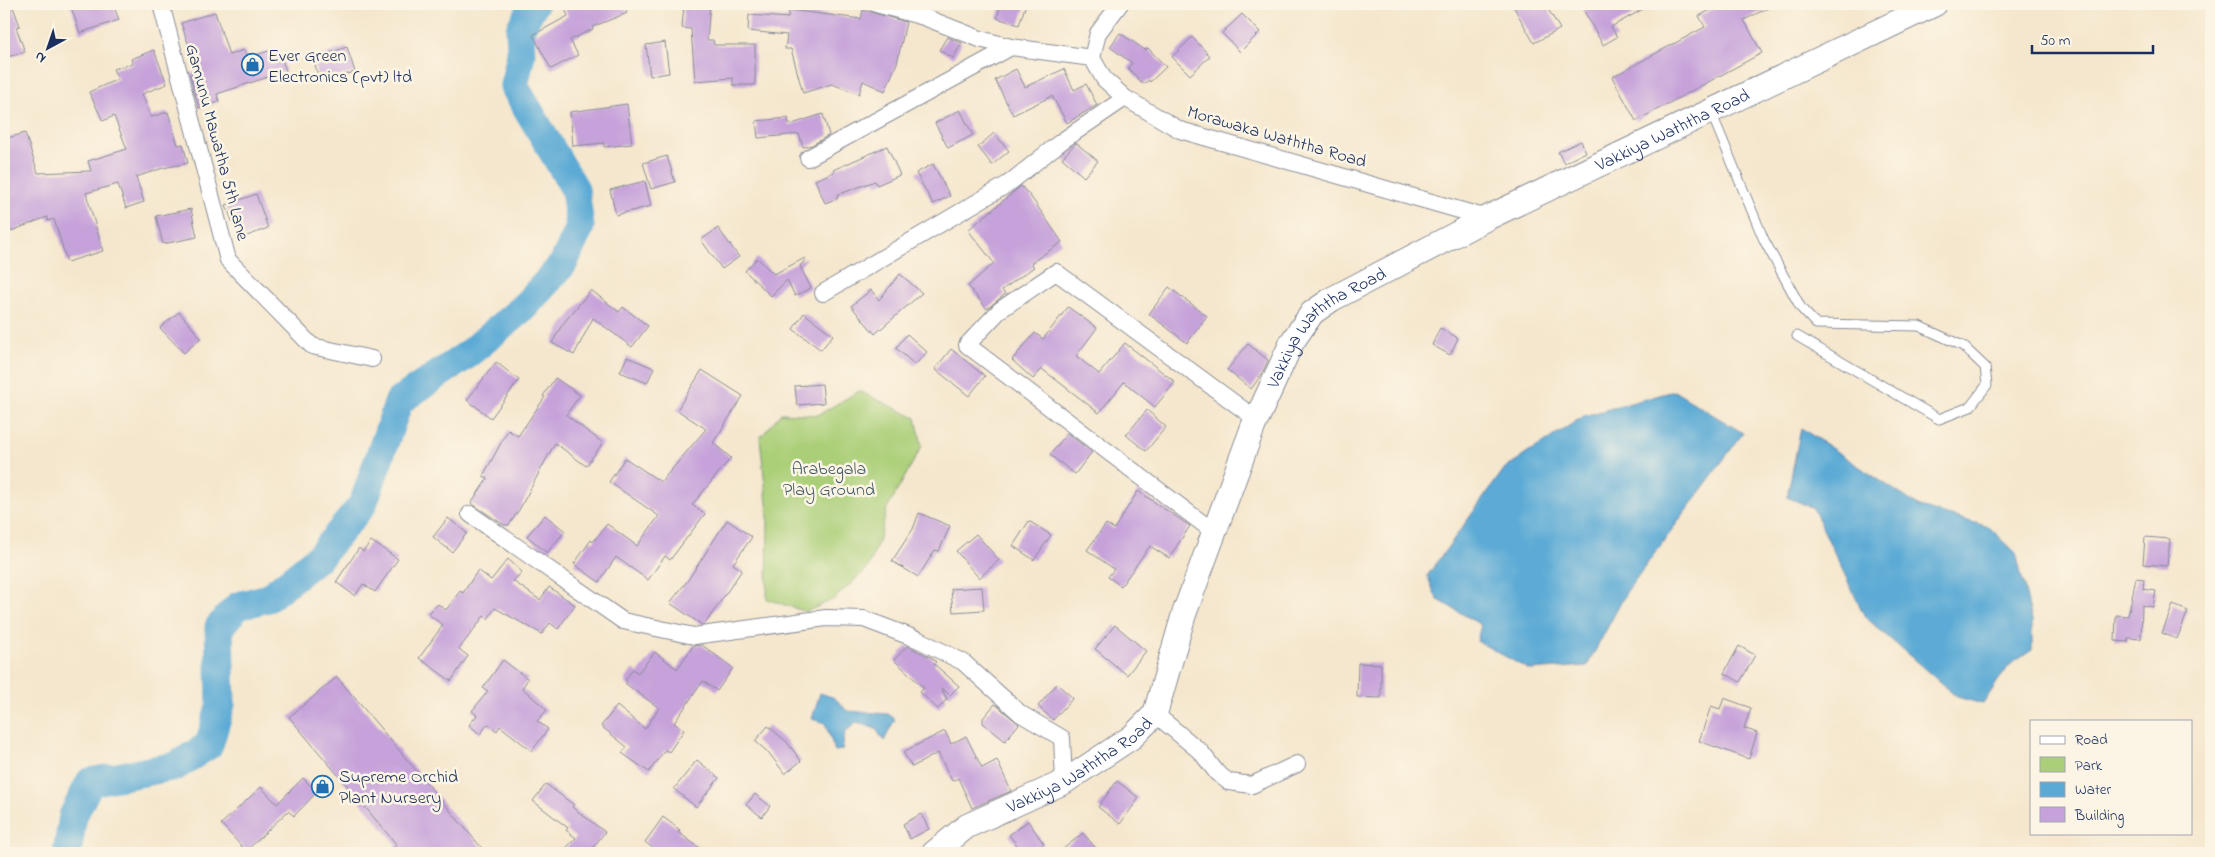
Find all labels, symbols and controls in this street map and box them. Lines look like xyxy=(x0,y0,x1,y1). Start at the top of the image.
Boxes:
north arrow xyxy=(22,22,72,72)
scale bar xyxy=(2032,22,2154,54)
text: 50 m xyxy=(2040,30,2071,52)
street label: Gamunu Mawatha 5th Lane xyxy=(177,41,255,245)
place label: Ever Green Electronics (pvt) ltd xyxy=(268,44,412,91)
text: N xyxy=(30,46,51,68)
shop icon: Ever Green Electronics (pvt) ltd xyxy=(240,53,264,77)
street label: Vakkiya Waththa Road xyxy=(1591,83,1754,180)
street label: Morawaka Waththa Road xyxy=(1184,100,1369,176)
street label: Vakkiya Waththa Road xyxy=(1261,262,1391,394)
park label: Arabegala Play Ground xyxy=(783,457,875,504)
street label: Vakkiya Waththa Road xyxy=(1002,712,1160,822)
legend xyxy=(2030,720,2192,834)
text: Road xyxy=(2075,729,2108,751)
text: Park xyxy=(2075,755,2103,777)
place label: Supreme Orchid Plant Nursery xyxy=(339,765,458,812)
shop icon: Supreme Orchid Plant Nursery xyxy=(311,774,335,798)
text: Water xyxy=(2075,779,2111,801)
text: Building xyxy=(2074,805,2124,828)

